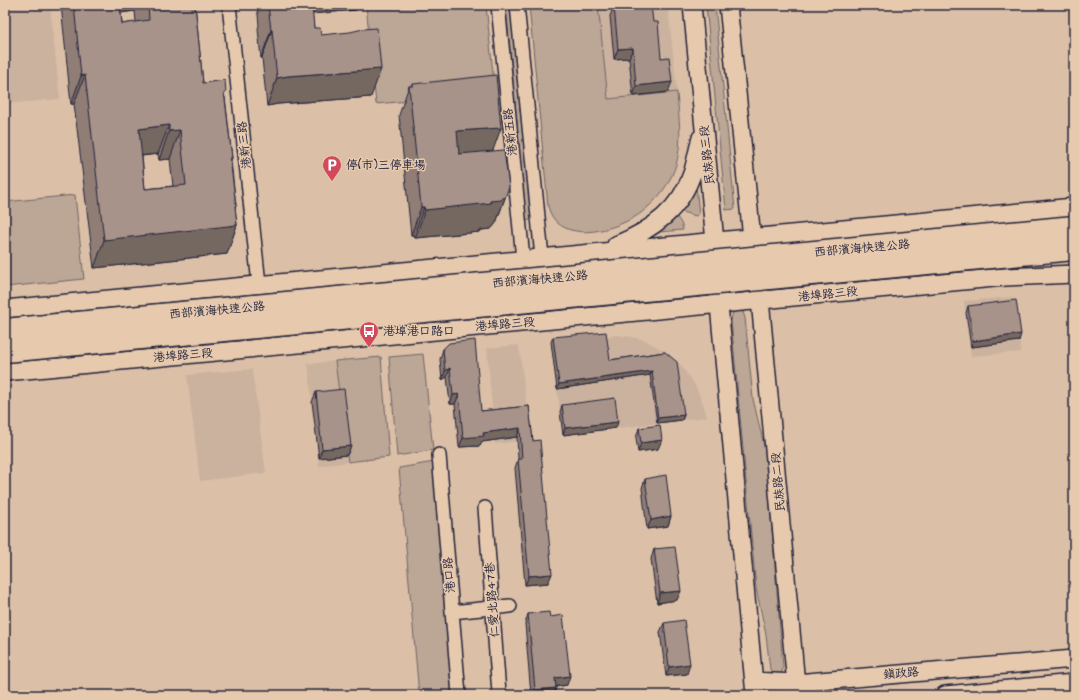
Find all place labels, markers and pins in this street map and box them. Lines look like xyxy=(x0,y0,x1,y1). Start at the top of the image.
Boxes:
parking icon: 停(市)三停車場 xyxy=(321,154,343,182)
place label: 停(市)三停車場 xyxy=(346,157,426,174)
bus stop icon: 港埠港口路口 xyxy=(358,320,380,348)
place label: 港埠港口路口 xyxy=(383,323,455,340)

